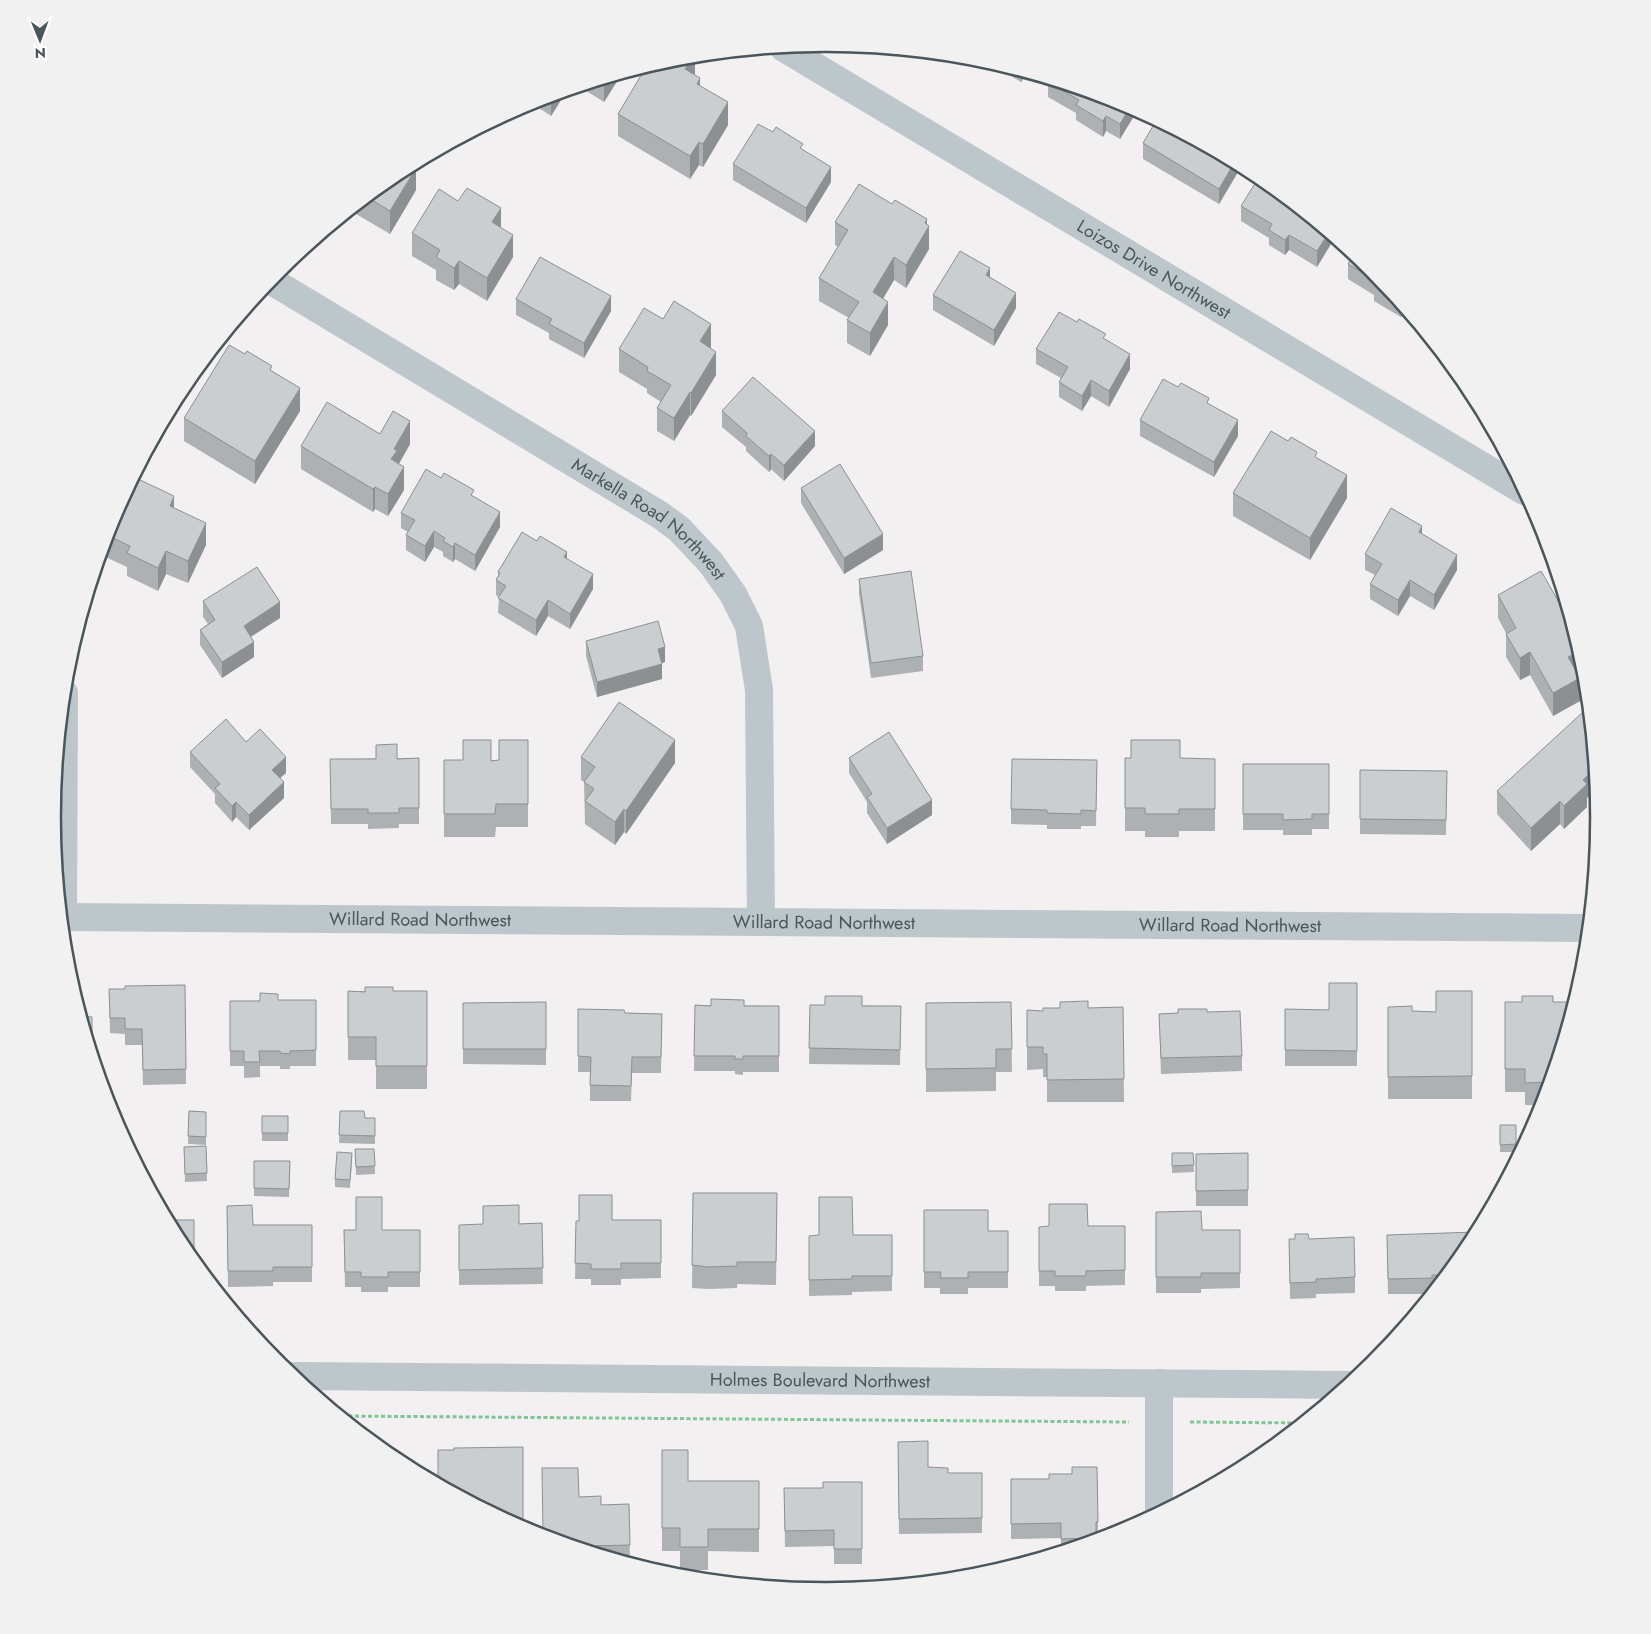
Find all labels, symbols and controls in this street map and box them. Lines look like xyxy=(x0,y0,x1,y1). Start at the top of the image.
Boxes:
north arrow xyxy=(15,15,65,65)
text: N xyxy=(34,43,46,63)
street label: Loizos Drive Northwest xyxy=(1072,213,1236,326)
street label: Markella Road Northwest xyxy=(567,452,732,586)
street label: Willard Road Northwest xyxy=(329,906,512,933)
street label: Willard Road Northwest xyxy=(733,909,916,936)
street label: Willard Road Northwest xyxy=(1139,912,1322,939)
street label: Holmes Boulevard Northwest xyxy=(710,1367,931,1394)

